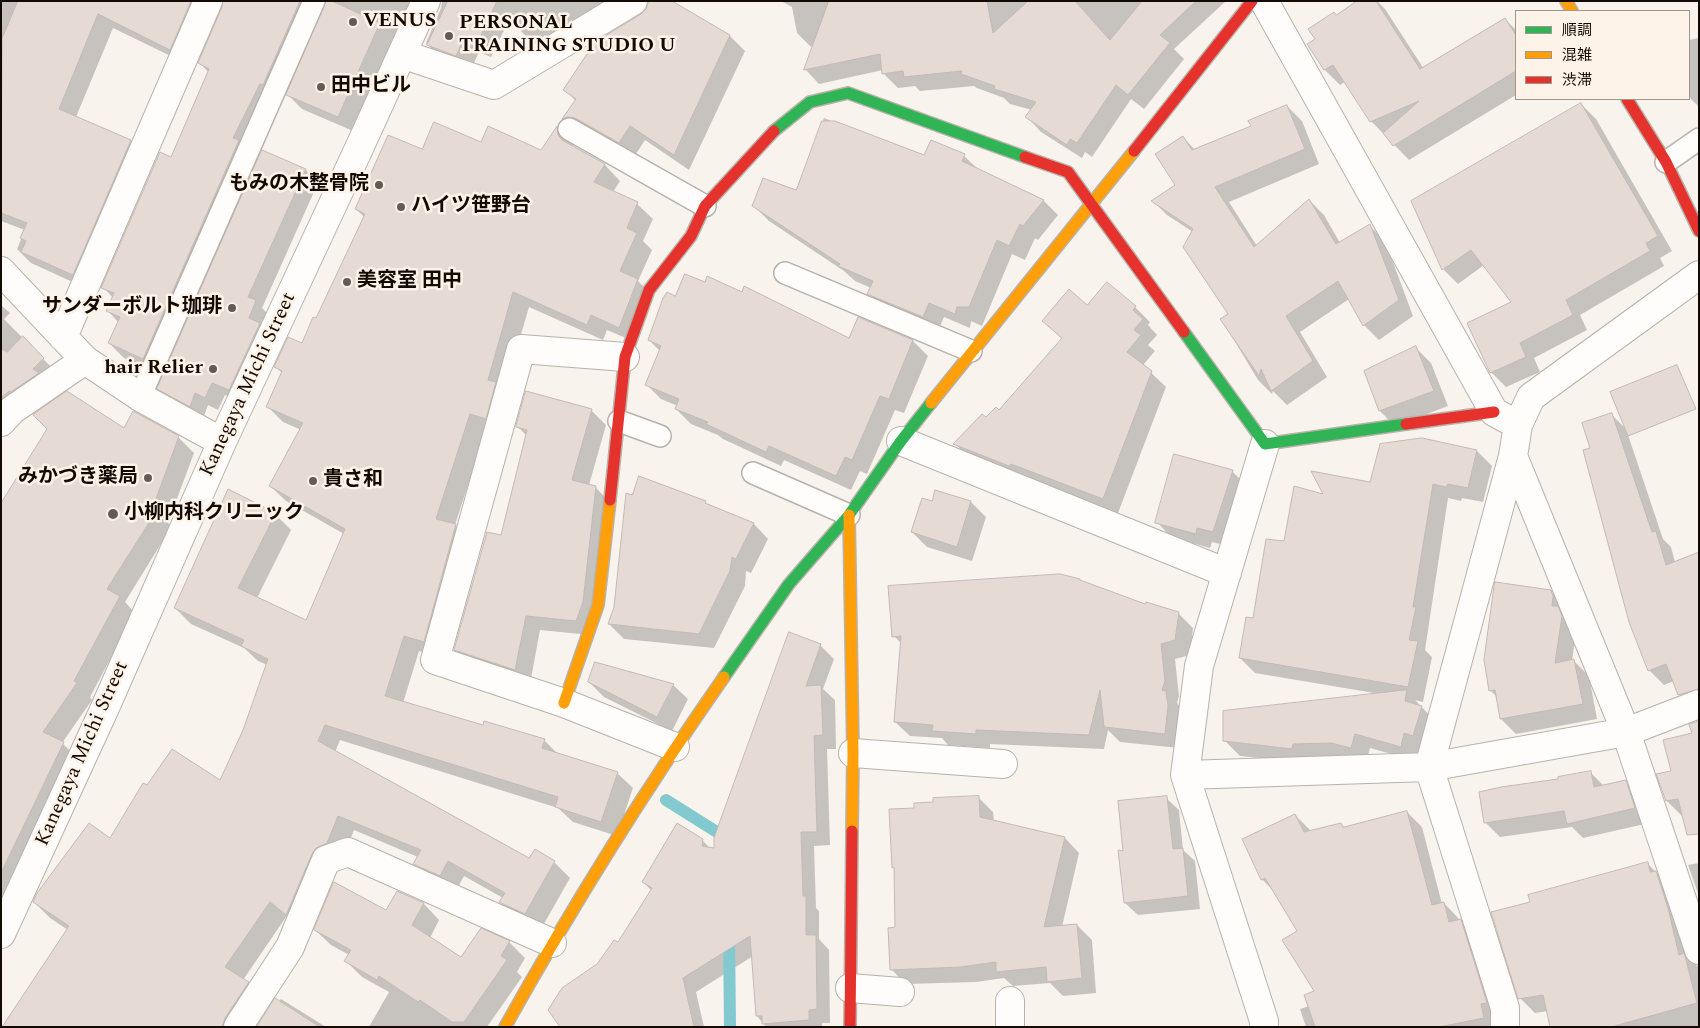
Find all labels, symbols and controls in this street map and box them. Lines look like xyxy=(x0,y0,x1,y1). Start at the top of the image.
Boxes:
place label: VENUS xyxy=(363,10,436,34)
legend xyxy=(1515,10,1690,100)
place label: PERSONAL TRAINING STUDIO U xyxy=(459,12,676,59)
marker: VENUS xyxy=(347,16,359,28)
text: 順調 xyxy=(1562,19,1592,42)
marker: PERSONAL TRAINING STUDIO U xyxy=(443,30,455,42)
text: 混雑 xyxy=(1562,44,1592,67)
text: 渋滞 xyxy=(1562,69,1592,92)
place label: 田中ビル xyxy=(331,75,411,99)
marker: 田中ビル xyxy=(315,81,327,93)
place label: もみの木整骨院 xyxy=(229,173,369,197)
marker: もみの木整骨院 xyxy=(373,179,385,191)
place label: ハイツ笹野台 xyxy=(411,195,531,219)
marker: ハイツ笹野台 xyxy=(395,201,407,213)
place label: 美容室 田中 xyxy=(357,270,462,294)
marker: 美容室 田中 xyxy=(341,276,353,288)
street label: Kanegaya Michi Street xyxy=(196,289,302,481)
place label: サンダーボルト珈琲 xyxy=(42,296,222,320)
marker: サンダーボルト珈琲 xyxy=(226,302,238,314)
place label: hair Relier xyxy=(104,357,203,381)
marker: hair Relier xyxy=(207,363,219,375)
place label: みかづき薬局 xyxy=(18,466,138,490)
place label: 貴さ和 xyxy=(323,469,383,493)
marker: みかづき薬局 xyxy=(142,472,154,484)
marker: 貴さ和 xyxy=(307,475,319,487)
place label: 小柳内科クリニック xyxy=(124,502,304,526)
marker: 小柳内科クリニック xyxy=(106,507,120,521)
street label: Kanegaya Michi Street xyxy=(31,658,135,850)

